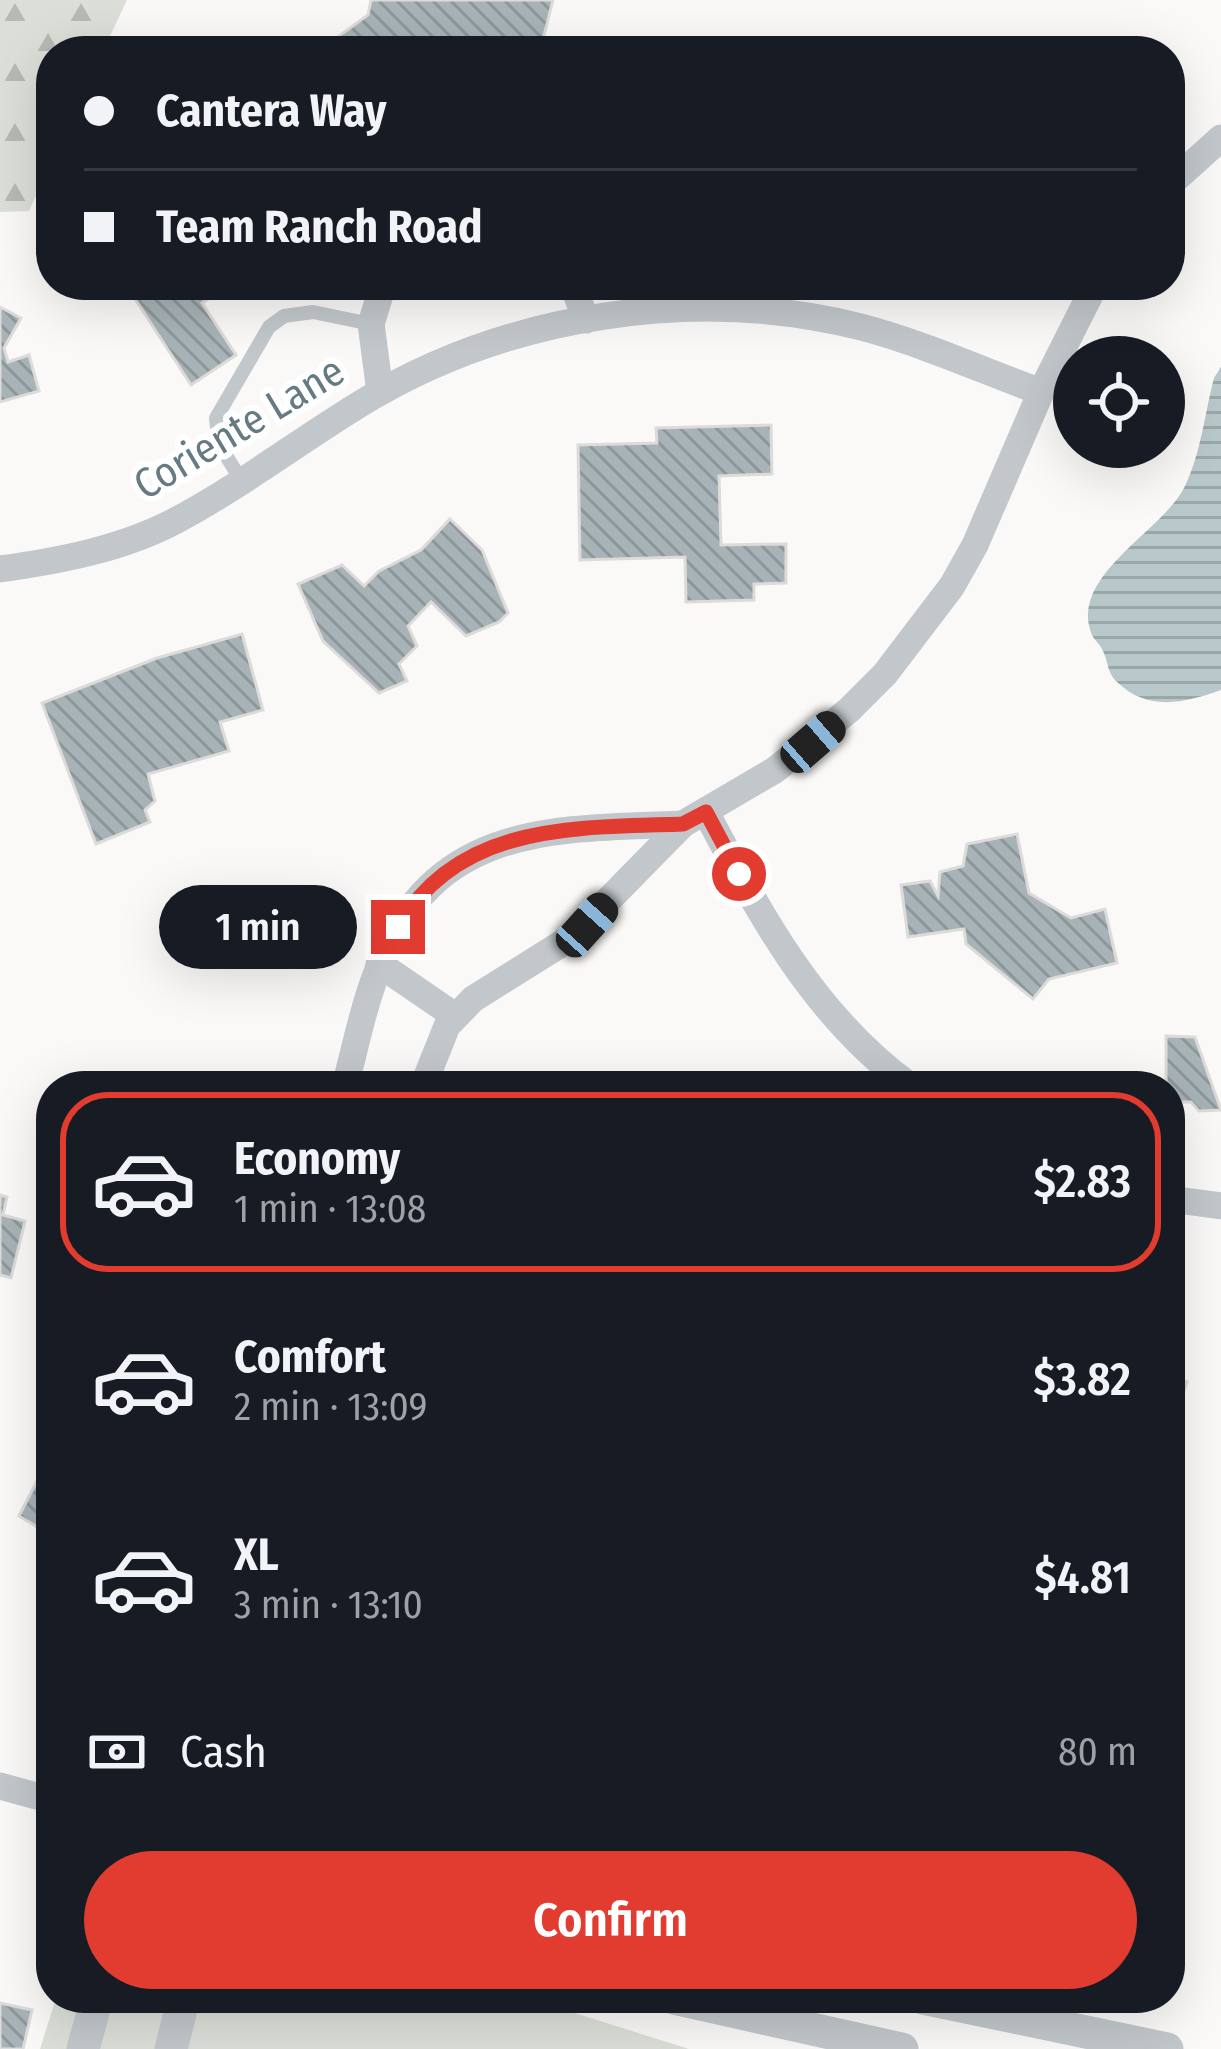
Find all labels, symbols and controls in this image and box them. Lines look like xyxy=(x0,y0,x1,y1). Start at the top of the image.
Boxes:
text: Cantera Way xyxy=(156,84,386,138)
text: Team Ranch Road xyxy=(156,200,483,254)
map controls xyxy=(1053,336,1185,468)
button: locate xyxy=(1053,336,1185,468)
street label: Coriente Lane xyxy=(125,346,353,510)
car xyxy=(774,705,852,779)
route start xyxy=(712,847,766,901)
callout: 1 min xyxy=(158,885,356,969)
car xyxy=(550,886,624,964)
route end xyxy=(371,900,425,954)
text: 1 min xyxy=(216,904,300,950)
icon: car xyxy=(90,1128,198,1236)
text: Economy xyxy=(234,1132,400,1186)
text: $2.83 xyxy=(1034,1155,1131,1209)
text: 1 min · 13:08 xyxy=(234,1186,426,1232)
icon: car xyxy=(90,1326,198,1434)
text: Comfort xyxy=(234,1330,386,1384)
text: $3.82 xyxy=(1034,1353,1131,1407)
text: 2 min · 13:09 xyxy=(234,1384,427,1430)
icon: car xyxy=(90,1524,198,1632)
text: XL xyxy=(234,1528,279,1582)
text: $4.81 xyxy=(1035,1551,1131,1605)
text: 3 min · 13:10 xyxy=(234,1582,423,1628)
icon: cash xyxy=(84,1719,150,1785)
text: Cash xyxy=(180,1725,267,1779)
text: 80 m xyxy=(1058,1729,1137,1775)
button: Confirm xyxy=(84,1851,1137,1989)

